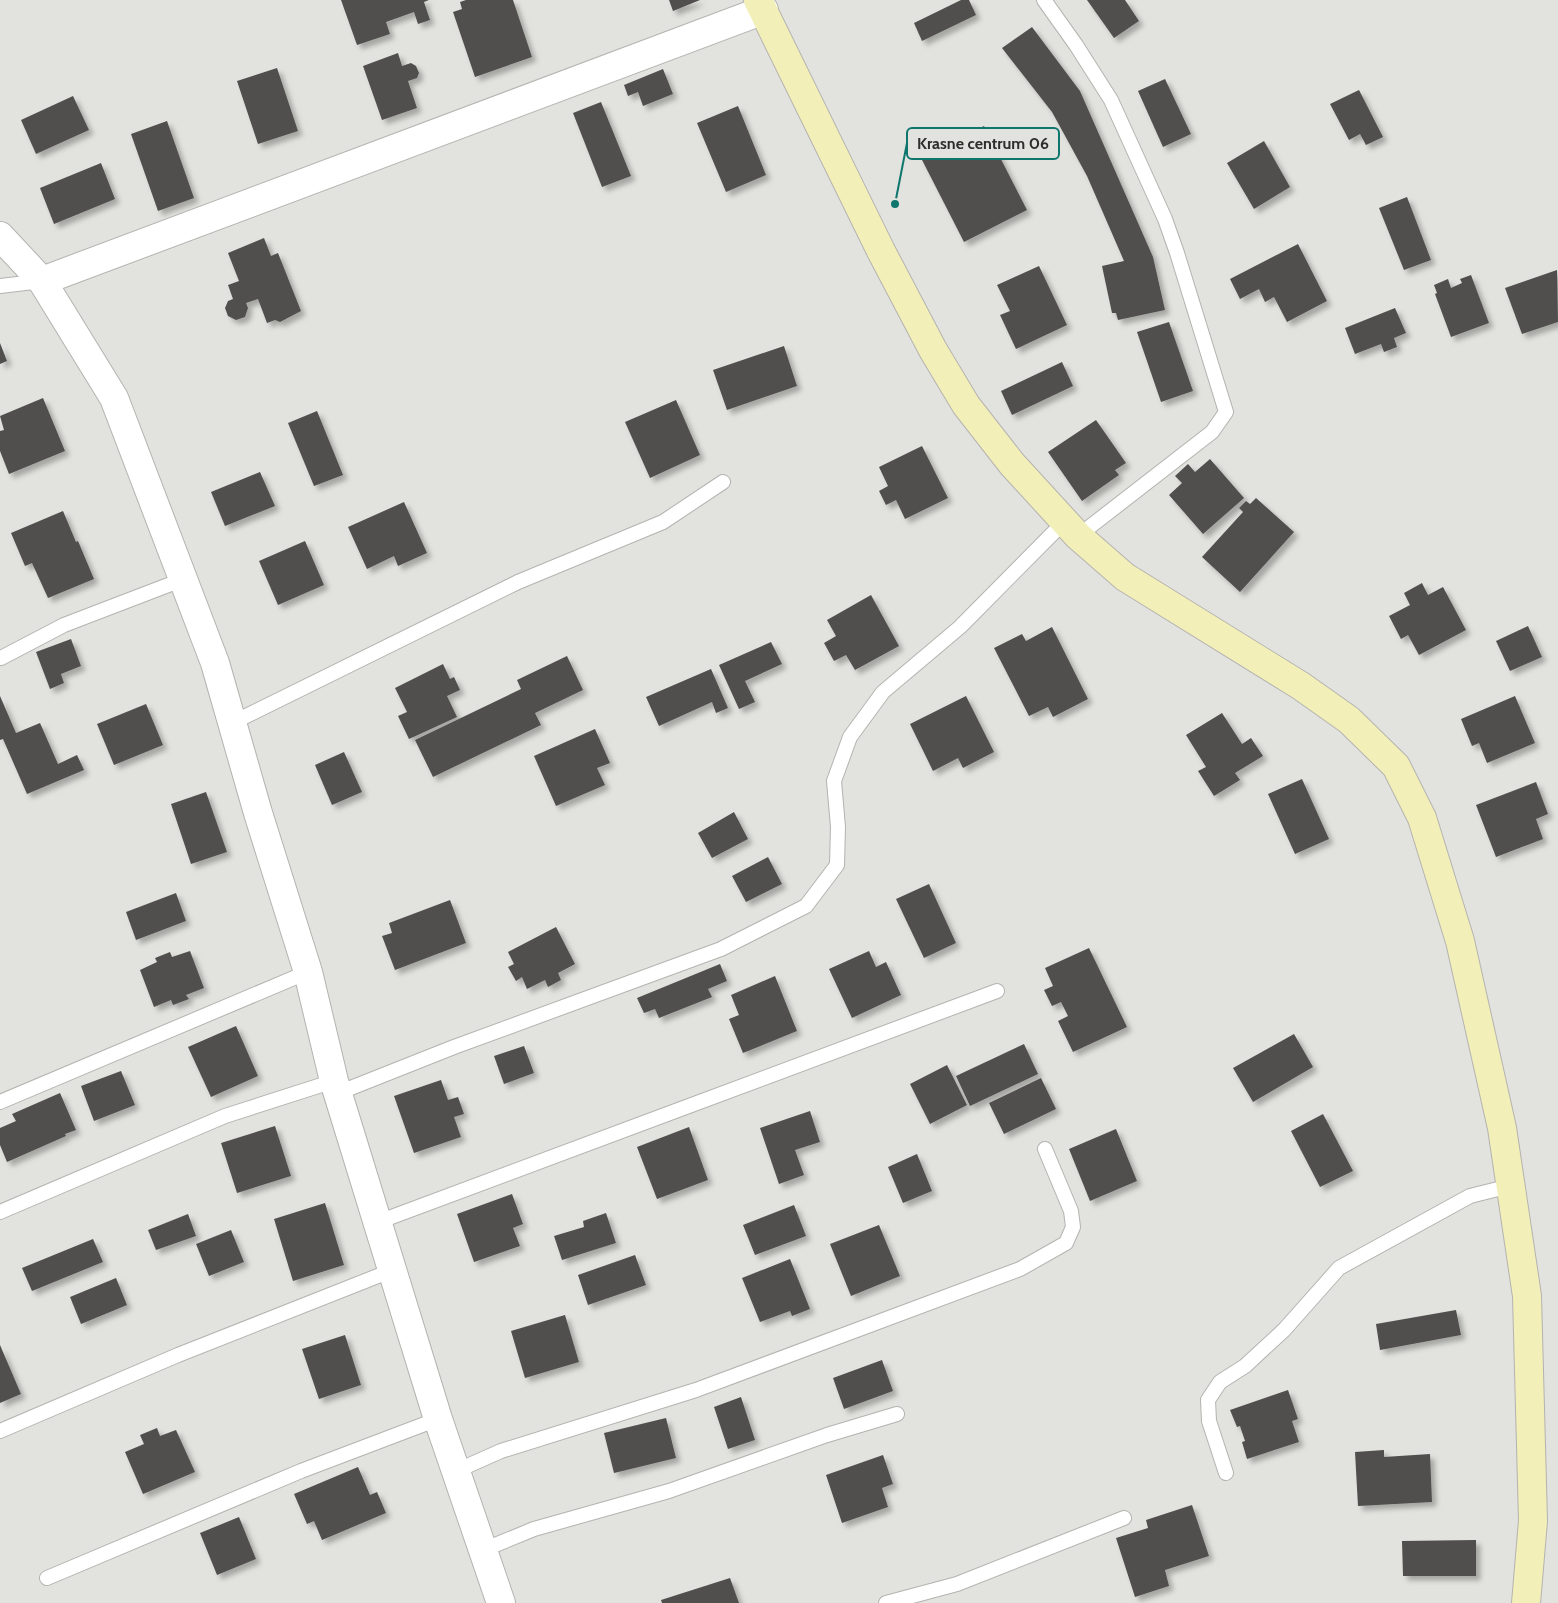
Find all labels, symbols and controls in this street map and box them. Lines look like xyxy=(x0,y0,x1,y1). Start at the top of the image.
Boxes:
callout: Krasne centrum 06 xyxy=(907,128,1059,159)
text: Krasne centrum 06 xyxy=(917,134,1049,153)

